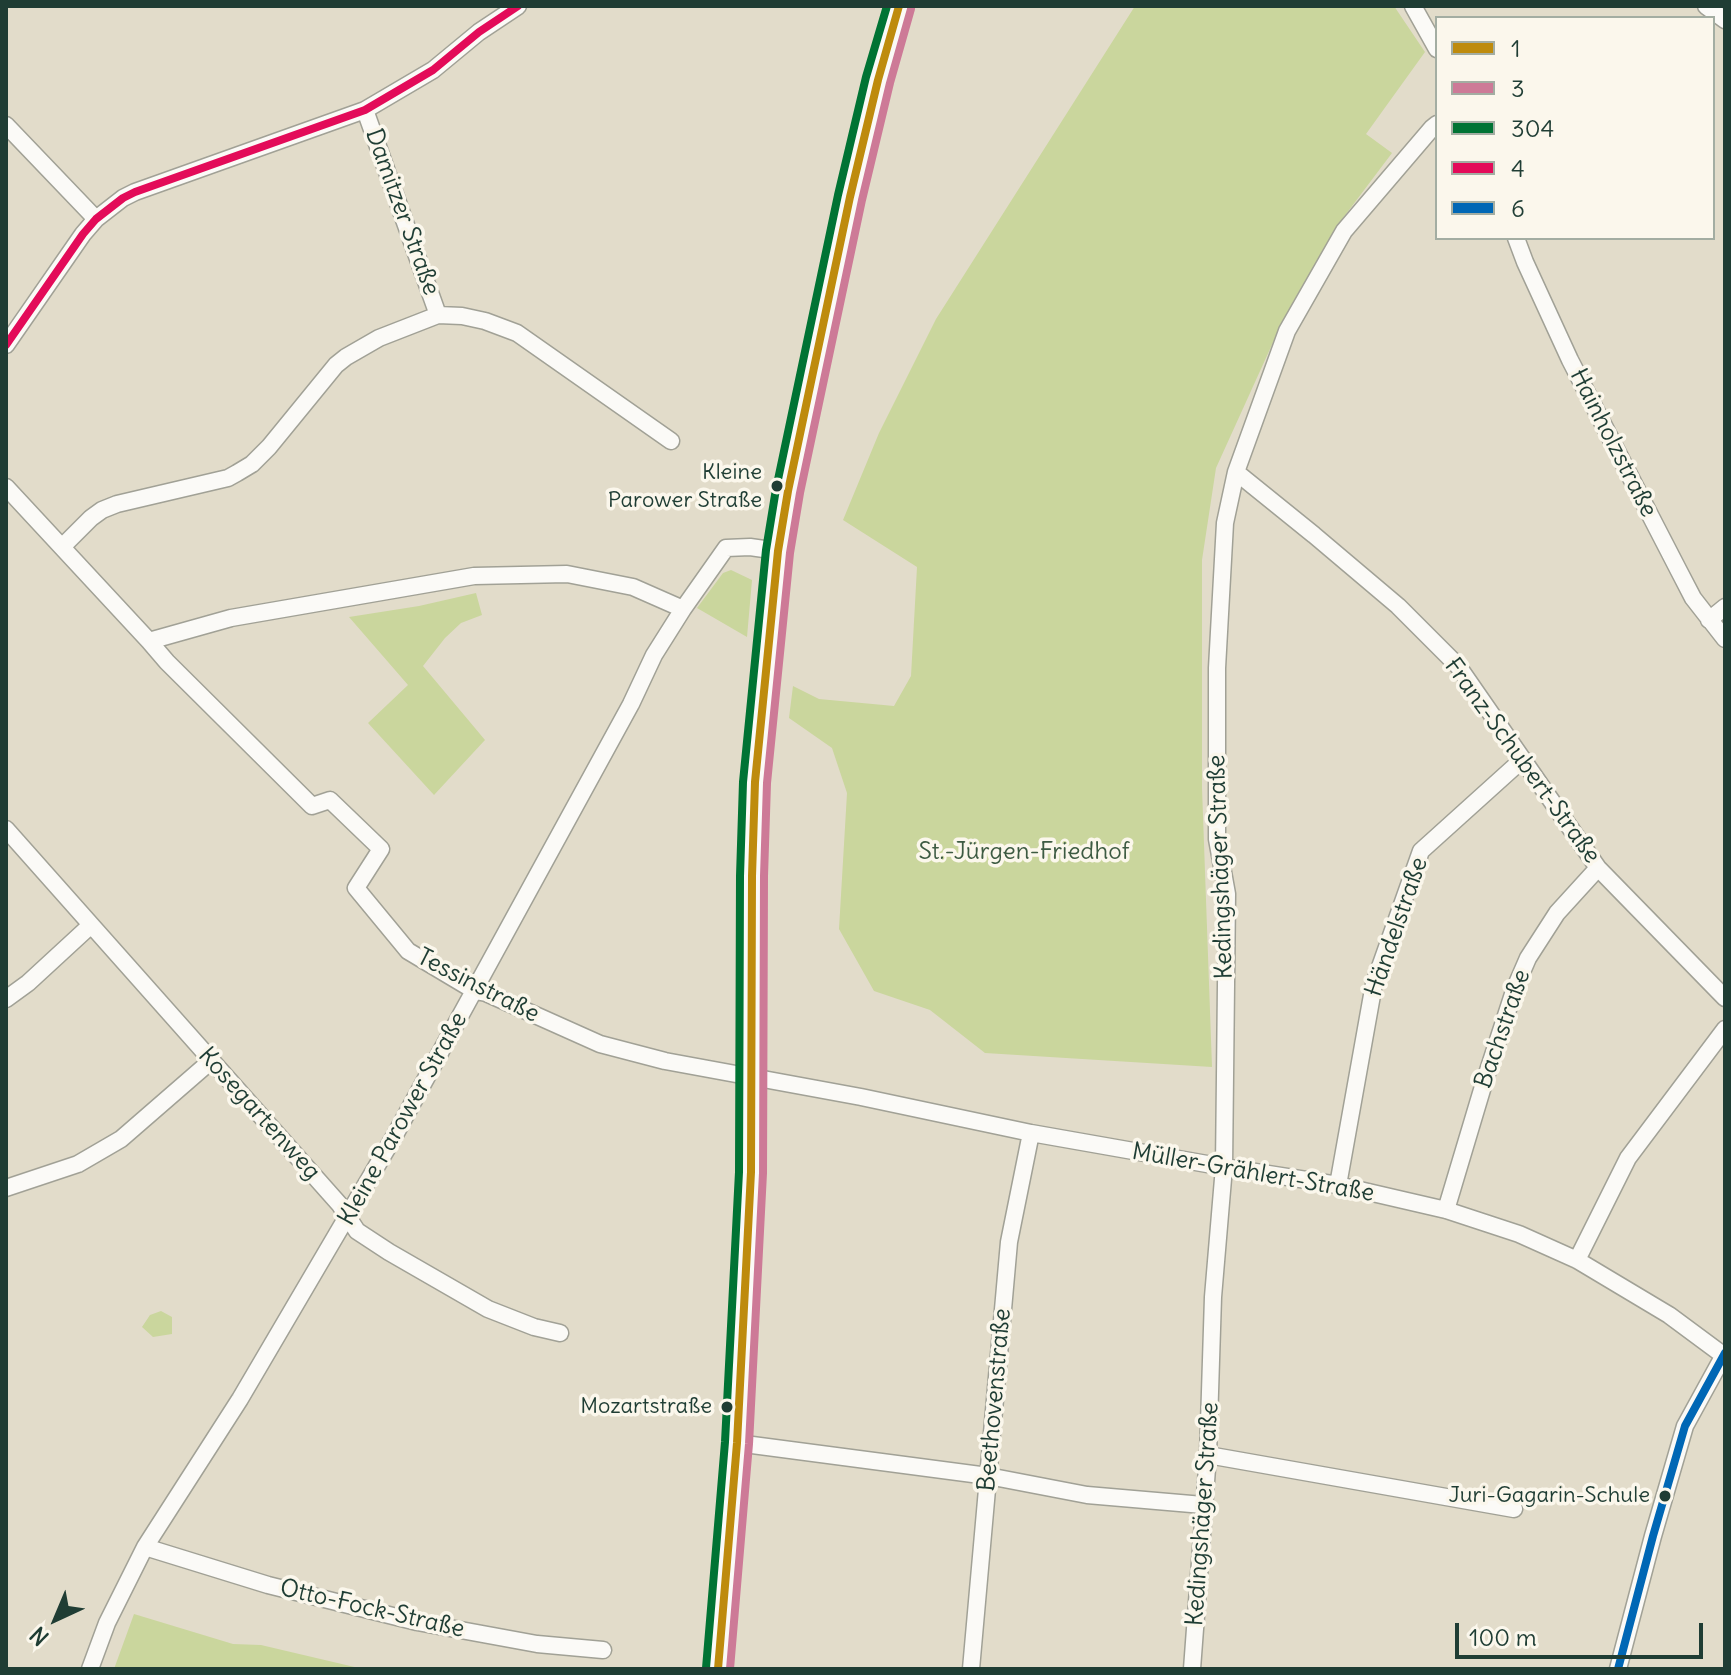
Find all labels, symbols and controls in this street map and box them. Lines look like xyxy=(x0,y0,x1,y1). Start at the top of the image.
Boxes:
legend xyxy=(1435,16,1715,240)
text: 1 xyxy=(1511,33,1521,63)
text: 3 xyxy=(1511,73,1525,103)
text: 304 xyxy=(1511,113,1554,143)
street label: Damitzer Straße xyxy=(359,125,445,299)
text: 4 xyxy=(1511,153,1525,183)
text: 6 xyxy=(1511,193,1525,223)
street label: Hainholzstraße xyxy=(1563,364,1663,522)
place label: Kleine Parower Straße xyxy=(608,460,762,512)
marker: Kleine Parower Straße xyxy=(769,478,785,494)
street label: Franz-Schubert-Straße xyxy=(1438,653,1606,869)
street label: Kedingshäger Straße xyxy=(1203,754,1239,980)
park label: St.-Jürgen-Friedhof xyxy=(918,838,1130,866)
street label: Händelstraße xyxy=(1360,854,1434,1000)
street label: Tessinstraße xyxy=(412,943,544,1029)
street label: Bachstraße xyxy=(1469,966,1537,1092)
street label: Kleine Parower Straße xyxy=(332,1007,474,1231)
street label: Kosegartenweg xyxy=(192,1042,326,1186)
street label: Müller-Grählert-Straße xyxy=(1130,1137,1376,1209)
street label: Beethovenstraße xyxy=(973,1307,1017,1493)
place label: Mozartstraße xyxy=(580,1394,712,1420)
marker: Mozartstraße xyxy=(719,1399,735,1415)
street label: Kedingshäger Straße xyxy=(1181,1401,1225,1627)
place label: Juri-Gagarin-Schule xyxy=(1449,1483,1650,1509)
marker: Juri-Gagarin-Schule xyxy=(1657,1488,1673,1504)
street label: Otto-Fock-Straße xyxy=(277,1574,467,1644)
north arrow xyxy=(16,1579,96,1659)
scale bar xyxy=(1459,1607,1707,1657)
text: N xyxy=(24,1621,55,1652)
text: 100 m xyxy=(1469,1622,1537,1652)

